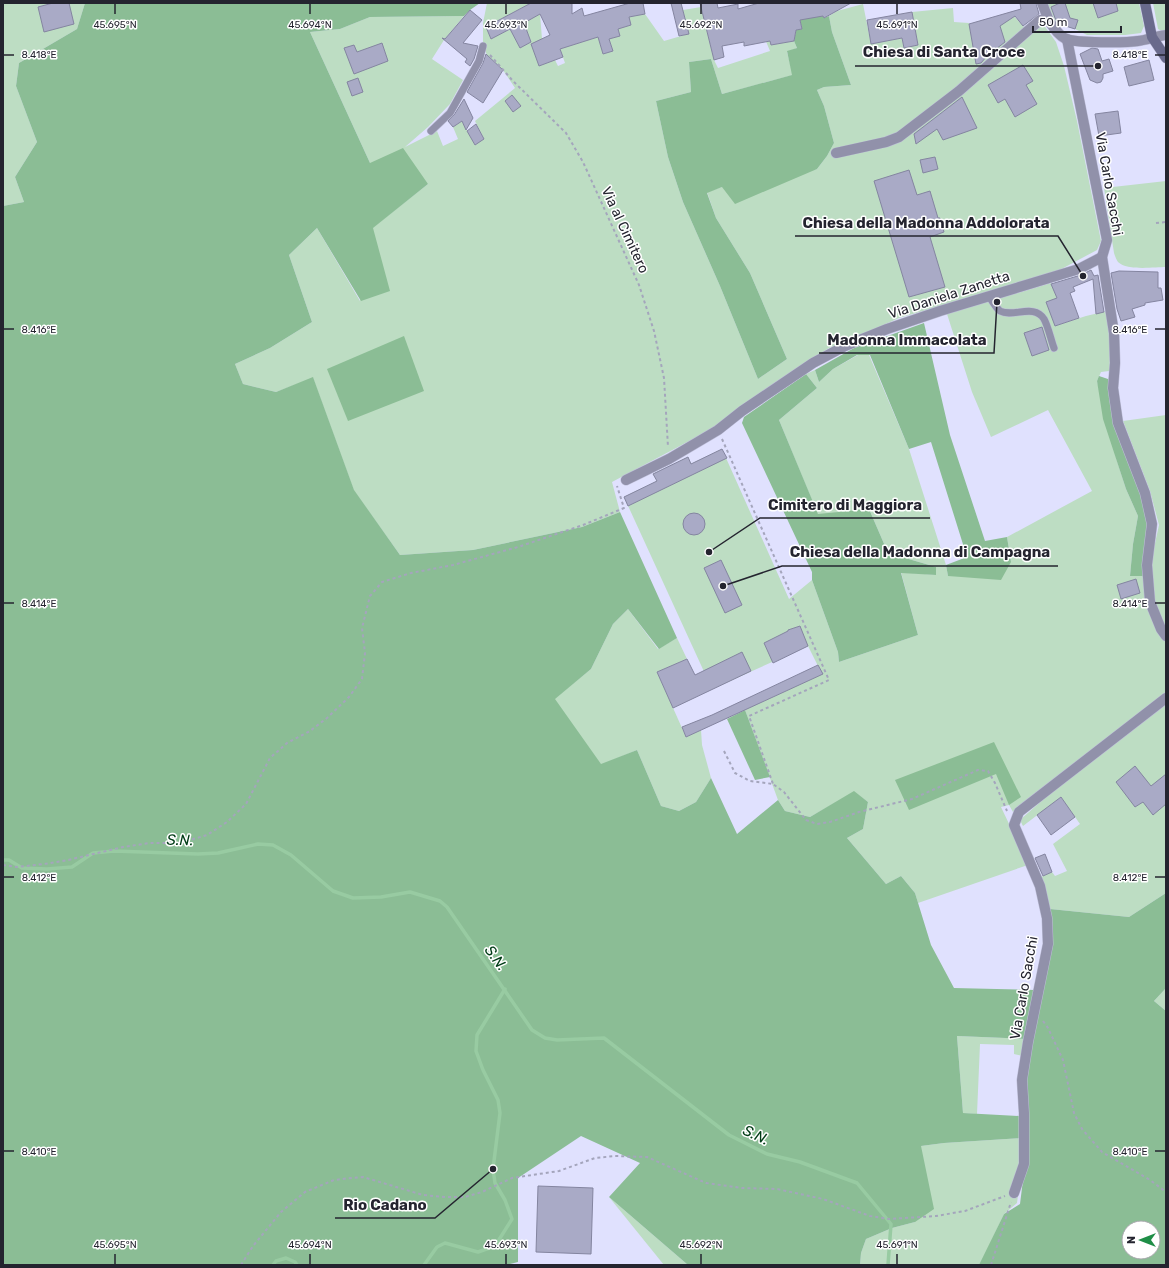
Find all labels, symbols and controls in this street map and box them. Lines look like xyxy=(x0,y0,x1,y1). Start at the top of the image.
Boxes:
scale bar xyxy=(1033,8,1121,34)
text: 50 m xyxy=(1039,15,1067,29)
text: 45.695°N xyxy=(93,19,137,31)
text: 45.694°N xyxy=(288,19,332,31)
text: 45.693°N xyxy=(484,19,528,31)
text: 45.692°N xyxy=(679,19,723,31)
text: 45.691°N xyxy=(876,19,918,31)
callout: Chiesa di Santa Croce xyxy=(855,39,1033,66)
text: Chiesa di Santa Croce xyxy=(863,43,1025,61)
text: 8.418°E xyxy=(21,49,57,61)
text: 8.418°E xyxy=(1112,49,1148,61)
street label: Via Carlo Sacchi xyxy=(1092,131,1126,237)
street label: Via al Cimitero xyxy=(598,184,652,276)
callout: Chiesa della Madonna Addolorata xyxy=(795,209,1058,236)
text: Chiesa della Madonna Addolorata xyxy=(802,214,1050,232)
street label: Via Daniela Zanetta xyxy=(886,267,1012,323)
text: 8.416°E xyxy=(22,324,56,336)
text: 8.416°E xyxy=(1113,324,1147,336)
callout: Madonna Immacolata xyxy=(819,326,994,353)
text: Madonna Immacolata xyxy=(827,331,987,349)
callout: Cimitero di Maggiora xyxy=(760,491,930,518)
text: Cimitero di Maggiora xyxy=(768,496,922,514)
callout: Chiesa della Madonna di Campagna xyxy=(782,539,1058,566)
text: Chiesa della Madonna di Campagna xyxy=(790,543,1050,561)
text: 8.414°E xyxy=(21,598,57,610)
text: 8.414°E xyxy=(1112,598,1148,610)
water label: S.N. xyxy=(166,831,194,849)
text: 8.412°E xyxy=(22,872,56,884)
text: 8.412°E xyxy=(1113,872,1147,884)
street label: Via Carlo Sacchi xyxy=(1007,935,1041,1041)
water label: S.N. xyxy=(481,942,511,974)
water label: S.N. xyxy=(740,1121,772,1149)
text: 8.410°E xyxy=(21,1146,57,1158)
text: 8.410°E xyxy=(1112,1146,1148,1158)
callout: Rio Cadano xyxy=(335,1191,435,1218)
text: Rio Cadano xyxy=(343,1196,427,1214)
north arrow xyxy=(1121,1220,1161,1260)
text: N xyxy=(1125,1236,1138,1244)
text: 45.695°N xyxy=(93,1239,137,1251)
text: 45.694°N xyxy=(288,1239,332,1251)
text: 45.693°N xyxy=(484,1239,528,1251)
text: 45.692°N xyxy=(679,1239,723,1251)
text: 45.691°N xyxy=(876,1239,918,1251)

